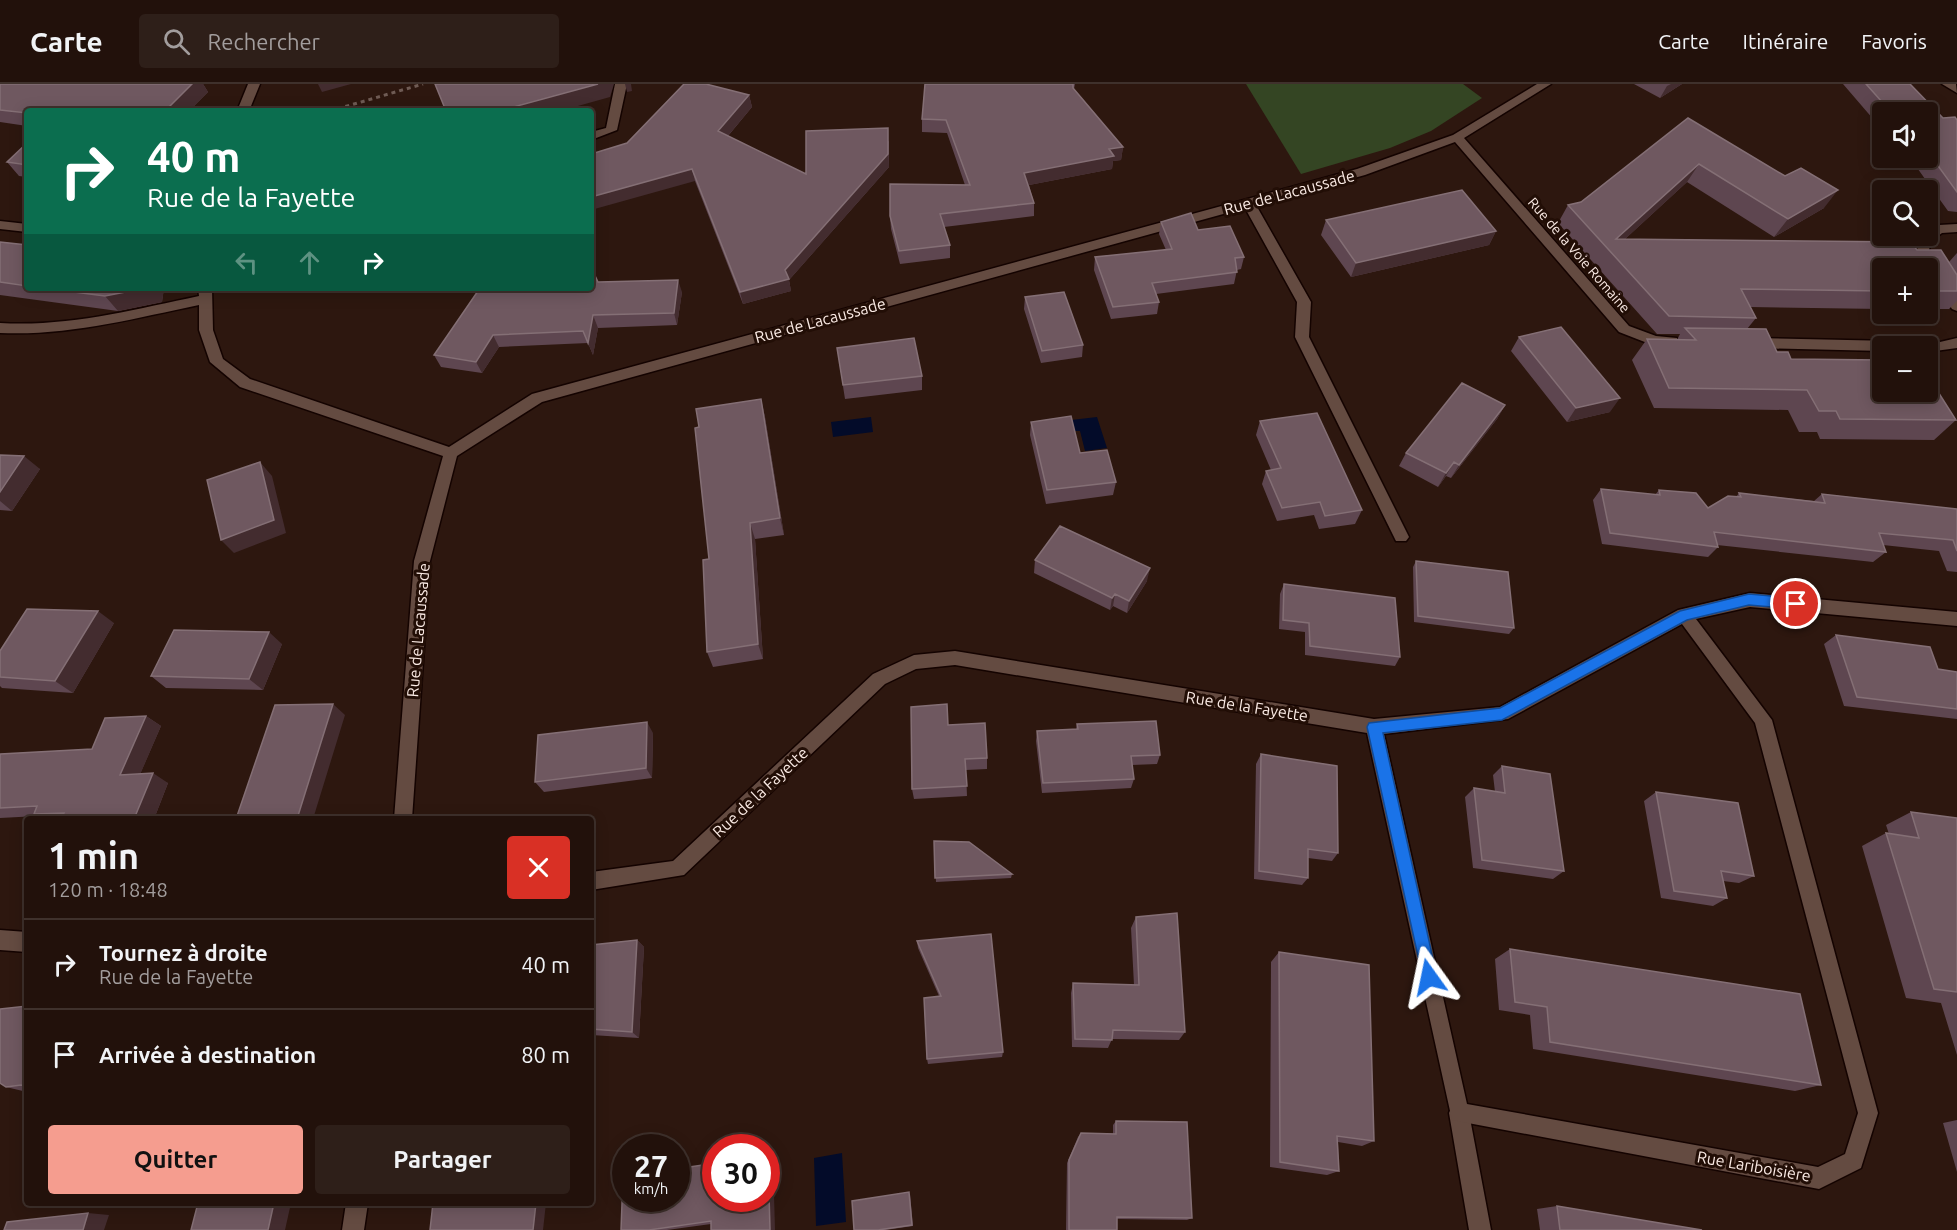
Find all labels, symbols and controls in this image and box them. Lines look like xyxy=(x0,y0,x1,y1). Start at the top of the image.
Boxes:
search box xyxy=(139,14,559,68)
icon: search xyxy=(160,25,193,58)
text: Carte xyxy=(30,26,103,57)
text: Rechercher xyxy=(208,29,320,54)
text: Carte xyxy=(1658,29,1710,53)
text: Itinéraire xyxy=(1743,29,1828,53)
text: Favoris xyxy=(1861,29,1927,53)
map controls xyxy=(1872,102,1938,402)
button: sound xyxy=(1872,102,1938,168)
icon: right xyxy=(48,132,126,210)
text: 40 m xyxy=(147,133,241,180)
street label: Rue de Lacaussade xyxy=(1222,166,1356,218)
button: search xyxy=(1872,180,1938,246)
text: Rue de la Fayette xyxy=(147,182,355,212)
street label: Rue de la Voie Romaine xyxy=(1525,194,1633,316)
icon: left xyxy=(230,246,263,279)
icon: ahead xyxy=(293,246,326,279)
icon: right xyxy=(356,246,389,279)
button: + xyxy=(1872,258,1938,324)
street label: Rue de Lacaussade xyxy=(753,294,887,346)
button: − xyxy=(1872,336,1938,402)
street label: Rue de Lacaussade xyxy=(403,562,433,698)
pin xyxy=(1770,578,1821,629)
icon: arrive xyxy=(1779,587,1812,620)
street label: Rue de la Fayette xyxy=(1185,687,1309,725)
street label: Rue de la Fayette xyxy=(709,743,811,841)
text: 1 min xyxy=(48,835,139,876)
button: close xyxy=(507,836,570,899)
text: 120 m · 18:48 xyxy=(48,878,168,901)
text: Tournez à droite xyxy=(99,940,268,965)
position arrow xyxy=(1397,945,1461,1009)
icon: right xyxy=(48,948,81,981)
text: 40 m xyxy=(521,952,570,977)
text: Rue de la Fayette xyxy=(99,965,253,988)
icon: arrive xyxy=(48,1038,81,1071)
text: Arrivée à destination xyxy=(99,1042,316,1067)
text: 80 m xyxy=(521,1042,570,1067)
button: Quitter xyxy=(48,1125,303,1194)
button: Partager xyxy=(315,1125,570,1194)
speed limit sign: 30 xyxy=(702,1134,780,1212)
street label: Rue Lariboisière xyxy=(1696,1147,1812,1185)
text: 27 xyxy=(634,1149,668,1183)
text: km/h xyxy=(634,1180,668,1197)

